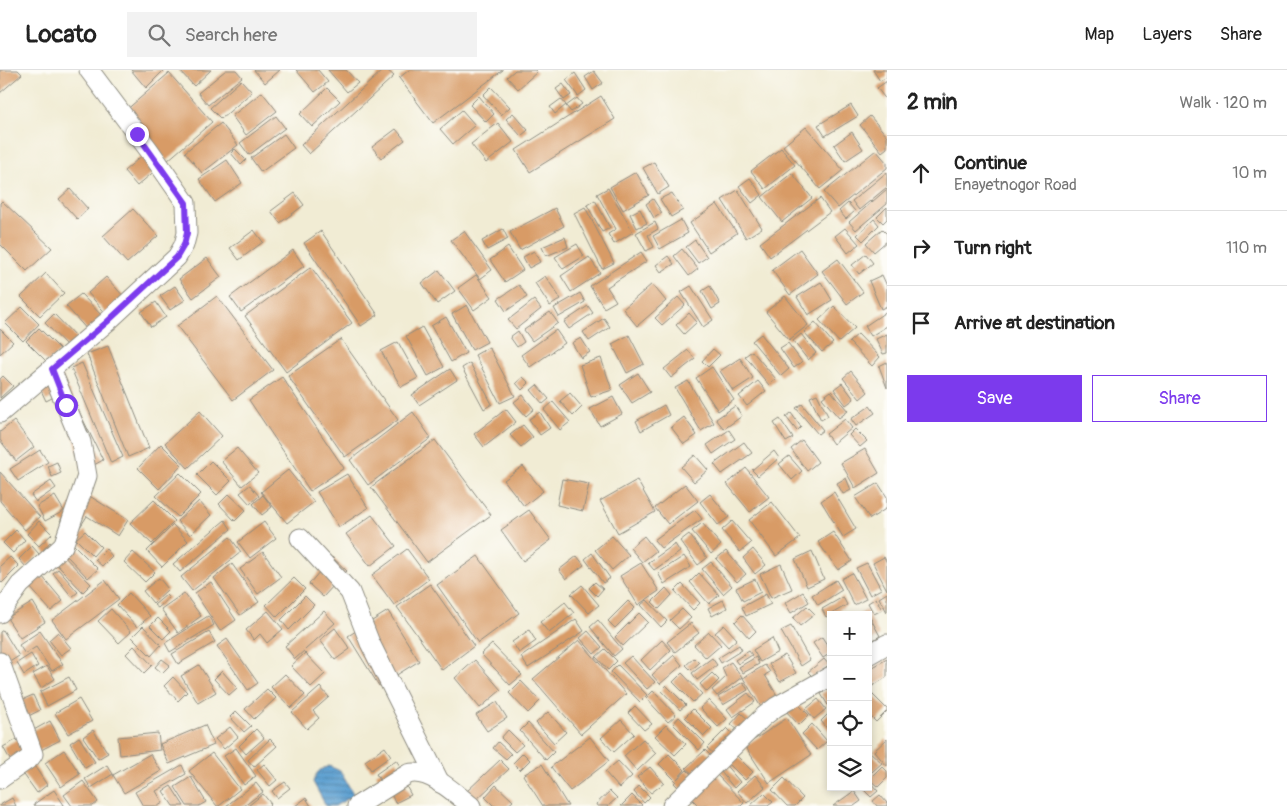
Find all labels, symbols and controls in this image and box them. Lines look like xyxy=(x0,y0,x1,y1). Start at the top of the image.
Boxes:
search box xyxy=(127,12,477,57)
text: Locato xyxy=(25,20,97,49)
icon: search xyxy=(145,21,173,49)
text: Search here xyxy=(185,23,277,47)
text: Map xyxy=(1085,23,1114,46)
text: Layers xyxy=(1142,23,1192,46)
text: Share xyxy=(1220,23,1262,46)
text: 2 min xyxy=(907,89,957,116)
text: Walk · 120 m xyxy=(1179,93,1267,113)
route end xyxy=(126,123,149,146)
text: Continue xyxy=(954,151,1027,175)
icon: ahead xyxy=(907,159,935,187)
text: 10 m xyxy=(1232,163,1267,183)
text: Enayetnogor Road xyxy=(954,175,1077,195)
icon: right xyxy=(907,234,935,262)
text: Turn right xyxy=(954,236,1032,260)
text: 110 m xyxy=(1226,238,1267,258)
icon: arrive xyxy=(907,309,935,337)
text: Arrive at destination xyxy=(954,311,1115,335)
button: Save xyxy=(907,375,1082,422)
button: Share xyxy=(1092,375,1267,422)
route start xyxy=(55,394,78,417)
map controls xyxy=(827,611,872,791)
button: + xyxy=(827,611,872,656)
button: − xyxy=(827,656,872,701)
button: locate xyxy=(827,701,872,746)
button: layers xyxy=(827,746,872,791)

